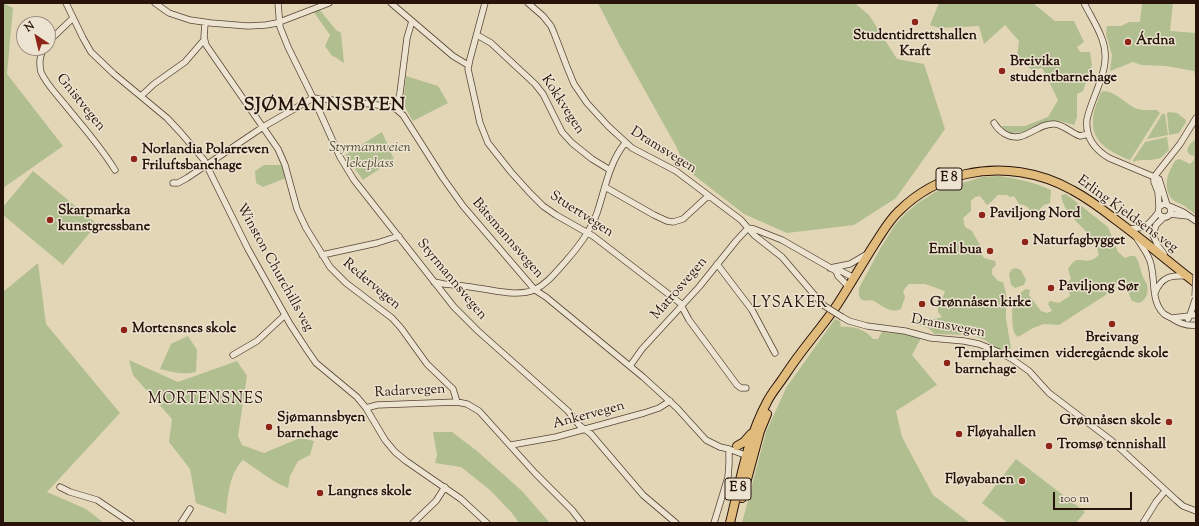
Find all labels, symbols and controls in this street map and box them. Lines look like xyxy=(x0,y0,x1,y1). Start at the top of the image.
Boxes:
north arrow xyxy=(16,16,56,56)
marker: Studentidrettshallen Kraft xyxy=(910,17,920,27)
text: N xyxy=(22,18,38,36)
place label: Studentidrettshallen Kraft xyxy=(853,29,977,62)
place label: Árdna xyxy=(1136,34,1175,50)
marker: Árdna xyxy=(1123,37,1133,47)
place label: Breivika studentbarnehage xyxy=(1010,55,1117,88)
marker: Breivika studentbarnehage xyxy=(997,66,1007,76)
street label: Gnistvegen xyxy=(52,71,108,135)
street label: Kokkvegen xyxy=(537,72,587,138)
district label: SJØMANNSBYEN xyxy=(244,96,406,118)
street label: Dramsvegen xyxy=(627,124,699,178)
park label: Styrmannveien lekeplass xyxy=(329,141,411,174)
place label: Norlandia Polarreven Friluftsbanehage xyxy=(142,143,269,176)
marker: Norlandia Polarreven Friluftsbanehage xyxy=(129,154,139,164)
road number: E 8 xyxy=(936,168,962,190)
street label: Erling Kjeldsens veg xyxy=(1073,173,1181,257)
street label: Stuertvegen xyxy=(546,188,616,242)
street label: Båtsmannsvegen xyxy=(468,196,546,282)
street label: Winston Churchills veg xyxy=(232,201,316,335)
place label: Skarpmarka kunstgressbane xyxy=(58,204,150,236)
place label: Paviljong Nord xyxy=(990,207,1080,223)
marker: Paviljong Nord xyxy=(977,210,987,220)
marker: Skarpmarka kunstgressbane xyxy=(45,215,55,225)
place label: Naturfagbygget xyxy=(1033,234,1125,250)
street label: Styrmannsvegen xyxy=(412,236,490,324)
marker: Naturfagbygget xyxy=(1020,237,1030,247)
place label: Emil bua xyxy=(929,243,982,259)
marker: Emil bua xyxy=(985,246,995,256)
street label: Matrosvegen xyxy=(648,254,712,324)
street label: Redervegen xyxy=(339,256,403,314)
place label: Paviljong Sør xyxy=(1059,280,1139,296)
marker: Paviljong Sør xyxy=(1046,283,1056,293)
district label: LYSAKER xyxy=(752,295,828,313)
place label: Grønnåsen kirke xyxy=(930,296,1031,312)
marker: Grønnåsen kirke xyxy=(917,299,927,309)
street label: Dramsvegen xyxy=(910,312,986,342)
marker: Breivang videregående skole xyxy=(1107,319,1117,329)
place label: Mortensnes skole xyxy=(132,322,237,338)
marker: Mortensnes skole xyxy=(119,325,129,335)
place label: Breivang videregående skole xyxy=(1055,331,1169,364)
place label: Templarheimen barnehage xyxy=(955,347,1049,380)
marker: Templarheimen barnehage xyxy=(942,358,952,368)
street label: Radarvegen xyxy=(374,382,446,402)
district label: MORTENSNES xyxy=(148,391,264,409)
street label: Ankervegen xyxy=(551,398,627,434)
place label: Sjømannsbyen barnehage xyxy=(277,411,366,444)
place label: Grønnåsen skole xyxy=(1060,414,1161,430)
marker: Grønnåsen skole xyxy=(1164,417,1174,427)
marker: Sjømannsbyen barnehage xyxy=(264,422,274,432)
place label: Fløyahallen xyxy=(967,426,1036,442)
marker: Fløyahallen xyxy=(954,429,964,439)
place label: Tromsø tennishall xyxy=(1057,438,1166,454)
marker: Tromsø tennishall xyxy=(1044,441,1054,451)
place label: Fløyabanen xyxy=(945,473,1014,489)
marker: Fløyabanen xyxy=(1017,476,1027,486)
road number: E 8 xyxy=(725,478,751,500)
scale bar xyxy=(1055,484,1134,510)
place label: Langnes skole xyxy=(328,485,412,501)
marker: Langnes skole xyxy=(315,488,325,498)
text: 100 m xyxy=(1060,490,1089,508)

